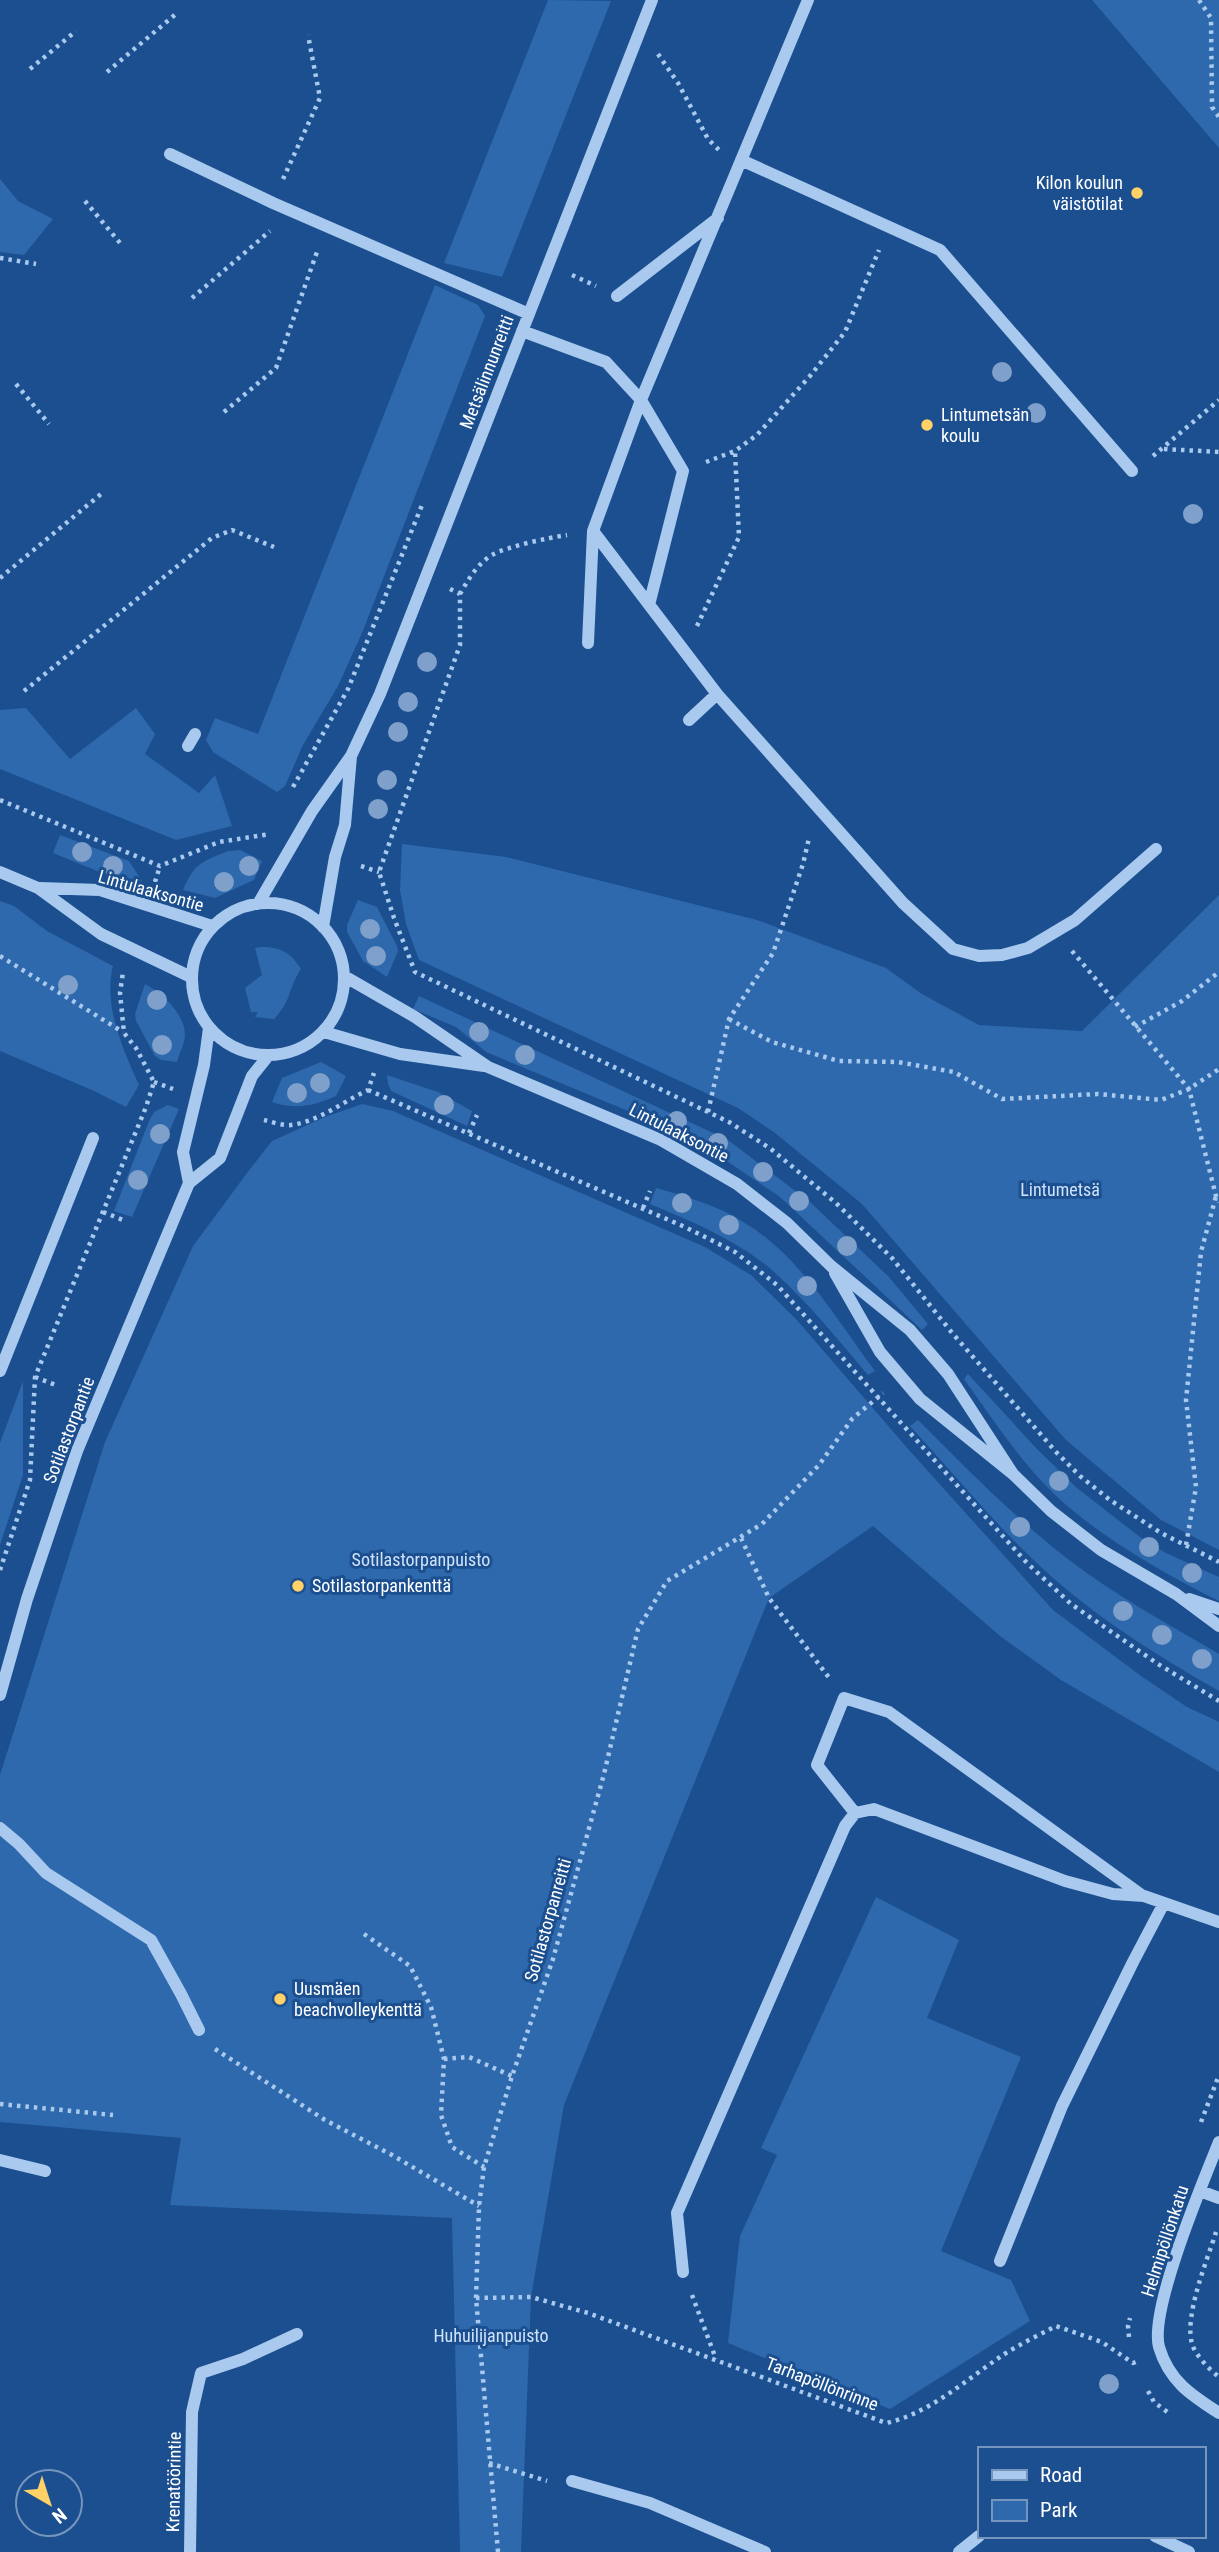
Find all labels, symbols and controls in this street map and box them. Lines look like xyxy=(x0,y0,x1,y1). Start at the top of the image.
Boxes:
place label: Kilon koulun väistötilat xyxy=(1036,172,1123,214)
marker: Kilon koulun väistötilat xyxy=(1129,185,1145,201)
street label: Metsälinnunreitti xyxy=(455,312,518,432)
place label: Lintumetsän koulu xyxy=(941,404,1029,446)
marker: Lintumetsän koulu xyxy=(919,417,935,433)
street label: Lintulaaksontie xyxy=(96,865,206,916)
street label: Lintulaaksontie xyxy=(626,1099,732,1167)
park label: Lintumetsä xyxy=(1020,1179,1100,1200)
street label: Sotilastorpantie xyxy=(39,1374,99,1486)
park label: Sotilastorpanpuisto xyxy=(352,1549,490,1570)
place label: Sotilastorpankenttä xyxy=(312,1575,451,1596)
marker: Sotilastorpankenttä xyxy=(290,1578,306,1594)
street label: Sotilastorpanreitti xyxy=(520,1856,575,1984)
place label: Uusmäen beachvolleykenttä xyxy=(294,1978,422,2020)
marker: Uusmäen beachvolleykenttä xyxy=(272,1991,288,2007)
street label: Helmipöllönkatu xyxy=(1137,2182,1192,2299)
park label: Huhuilijanpuisto xyxy=(433,2325,549,2346)
street label: Tarhapöllönrinne xyxy=(763,2352,882,2415)
street label: Krenatöörintie xyxy=(162,2432,185,2532)
legend xyxy=(978,2447,1205,2538)
text: Road xyxy=(1040,2463,1082,2487)
north arrow xyxy=(14,2468,84,2538)
text: Park xyxy=(1040,2498,1078,2522)
text: N xyxy=(48,2503,71,2528)

